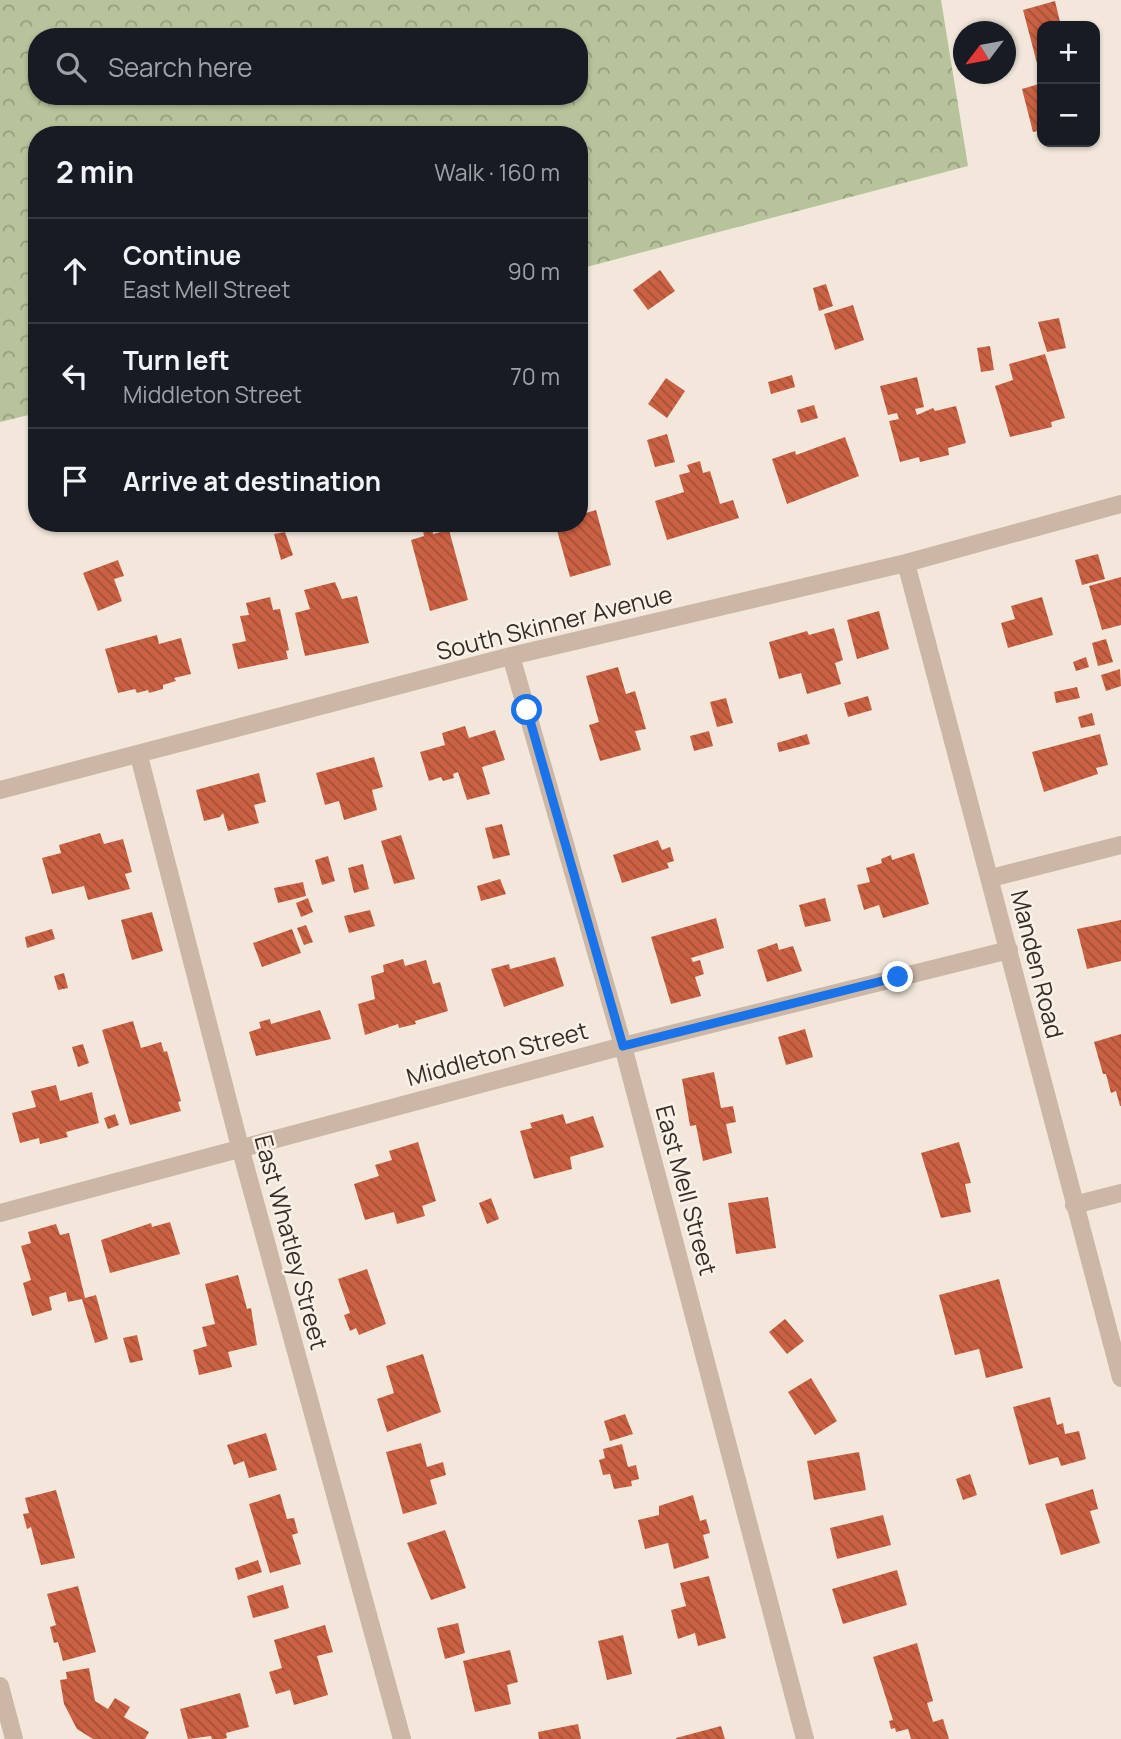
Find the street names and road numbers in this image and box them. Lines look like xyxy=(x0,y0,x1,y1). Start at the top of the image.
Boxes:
street label: South Skinner Avenue xyxy=(432,577,676,667)
street label: Manden Road xyxy=(1004,887,1072,1041)
street label: Middleton Street xyxy=(403,1013,591,1093)
street label: East Mell Street xyxy=(648,1101,726,1279)
street label: East Whatley Street xyxy=(247,1131,337,1353)

